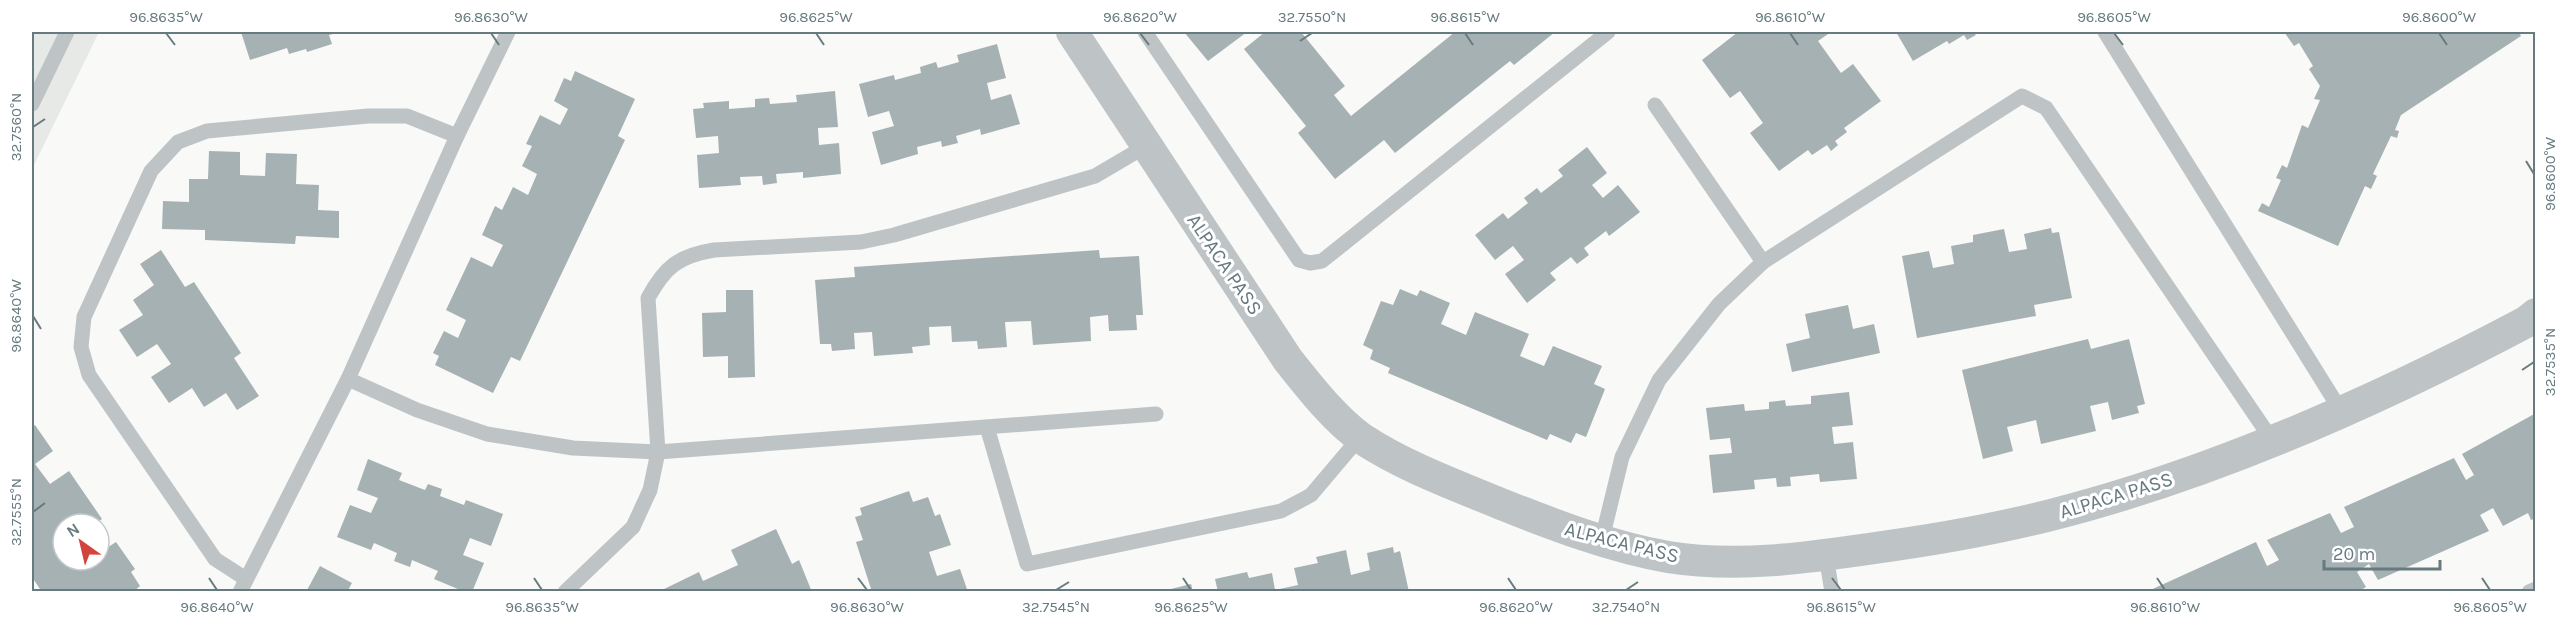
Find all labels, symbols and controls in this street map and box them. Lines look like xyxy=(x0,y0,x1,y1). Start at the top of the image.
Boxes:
text: 96.8635°W xyxy=(129,8,203,26)
text: 96.8630°W xyxy=(454,8,529,26)
text: 96.8625°W xyxy=(779,8,853,26)
text: 96.8620°W xyxy=(1103,8,1178,26)
text: 32.7550°N xyxy=(1278,8,1346,26)
text: 96.8615°W xyxy=(1430,8,1500,26)
text: 96.8610°W xyxy=(1755,8,1826,26)
text: 96.8605°W xyxy=(2077,8,2151,26)
text: 96.8600°W xyxy=(2402,8,2477,26)
text: 32.7560°N xyxy=(7,93,25,161)
text: 96.8600°W xyxy=(2541,136,2559,211)
street label: ALPACA PASS xyxy=(1182,209,1267,319)
text: 96.8640°W xyxy=(7,279,25,353)
text: 32.7535°N xyxy=(2541,328,2559,396)
street label: ALPACA PASS xyxy=(2057,467,2175,524)
text: 32.7555°N xyxy=(7,478,25,546)
north arrow xyxy=(51,512,111,572)
street label: ALPACA PASS xyxy=(1562,517,1681,568)
text: N xyxy=(63,519,83,541)
scale bar xyxy=(2324,533,2440,571)
text: 20 m xyxy=(2333,543,2375,565)
text: 96.8640°W xyxy=(180,598,254,616)
text: 96.8635°W xyxy=(505,598,579,616)
text: 96.8630°W xyxy=(830,598,905,616)
text: 32.7545°N xyxy=(1022,598,1090,616)
text: 96.8625°W xyxy=(1154,598,1228,616)
text: 96.8620°W xyxy=(1479,598,1554,616)
text: 32.7540°N xyxy=(1592,598,1660,616)
text: 96.8615°W xyxy=(1806,598,1876,616)
text: 96.8610°W xyxy=(2130,598,2201,616)
text: 96.8605°W xyxy=(2453,598,2527,616)

